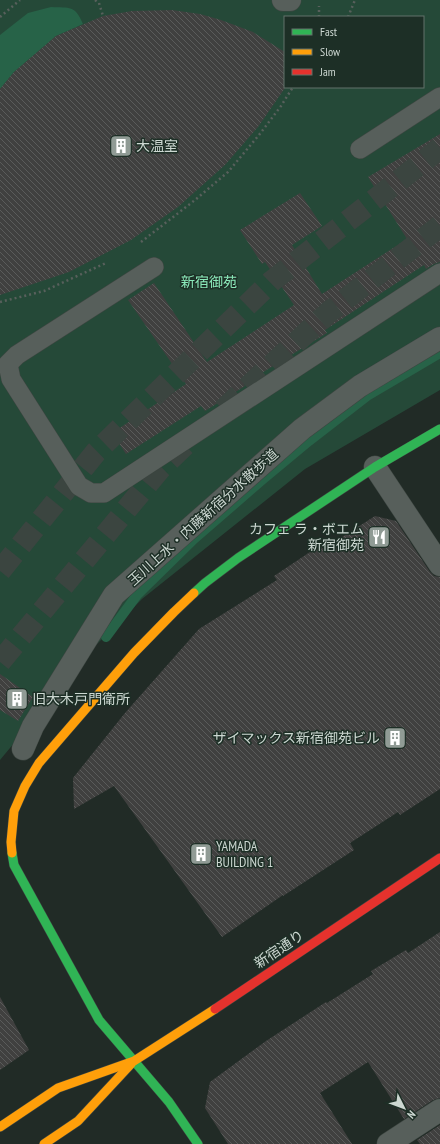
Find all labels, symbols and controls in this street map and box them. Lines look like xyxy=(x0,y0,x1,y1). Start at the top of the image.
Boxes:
legend xyxy=(284,16,424,88)
text: Fast xyxy=(320,24,338,39)
text: Slow xyxy=(320,44,341,59)
text: Jam xyxy=(319,64,336,79)
building icon: 大温室 xyxy=(108,133,134,159)
place label: 大温室 xyxy=(136,137,178,155)
park label: 新宿御苑 xyxy=(181,273,237,291)
street label: 玉川上水・内藤新宿分水散歩道 xyxy=(124,445,282,589)
place label: カフェ ラ・ボエム 新宿御苑 xyxy=(249,520,364,554)
restaurant icon: カフェ ラ・ボエム 新宿御苑 xyxy=(366,524,392,550)
building icon: 旧大木戸門衛所 xyxy=(4,686,30,712)
place label: 旧大木戸門衛所 xyxy=(32,690,130,708)
building icon: ザイマックス新宿御苑ビル xyxy=(382,725,408,751)
place label: ザイマックス新宿御苑ビル xyxy=(212,729,380,747)
place label: YAMADA BUILDING 1 xyxy=(216,837,273,871)
building icon: YAMADA BUILDING 1 xyxy=(188,841,214,867)
street label: 新宿通り xyxy=(251,926,307,972)
north arrow xyxy=(384,1088,424,1128)
text: N xyxy=(404,1108,419,1122)

